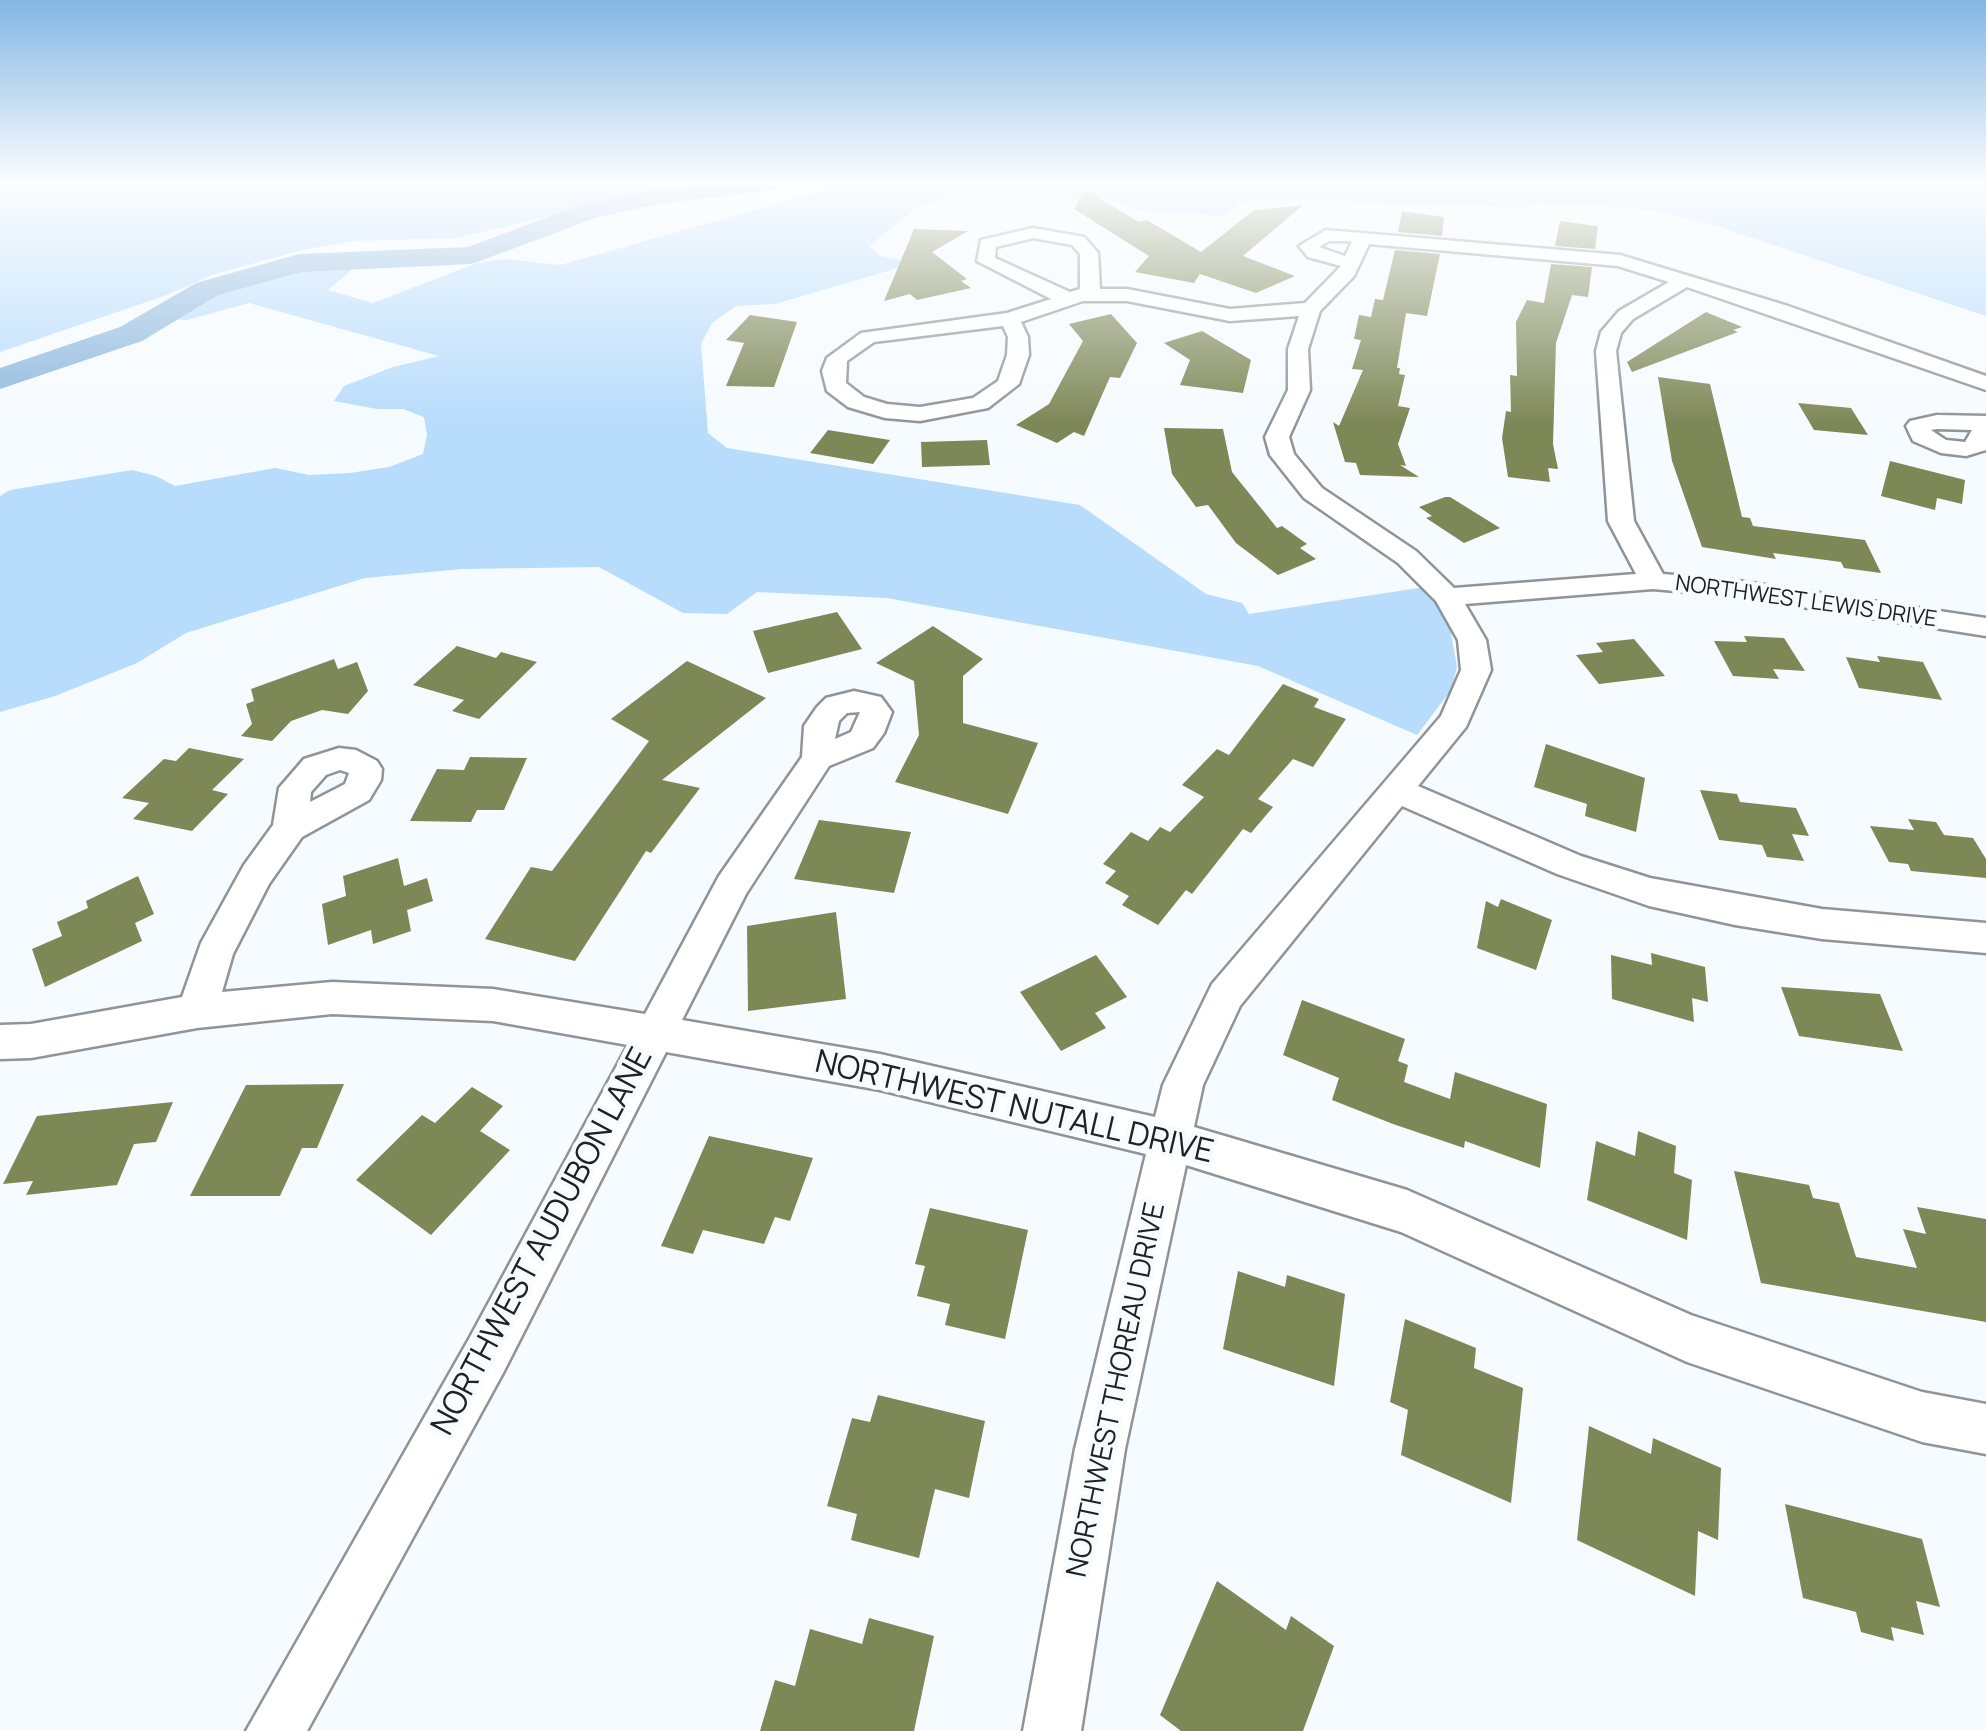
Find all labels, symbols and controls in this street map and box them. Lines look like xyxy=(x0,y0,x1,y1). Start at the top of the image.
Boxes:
street label: NORTHWEST LEWIS DRIVE xyxy=(1674,571,1938,633)
street label: NORTHWEST AUDUBON LANE xyxy=(424,1042,662,1442)
street label: NORTHWEST NUTALL DRIVE xyxy=(811,1043,1217,1173)
street label: NORTHWEST THOREAU DRIVE xyxy=(1061,1200,1173,1580)

